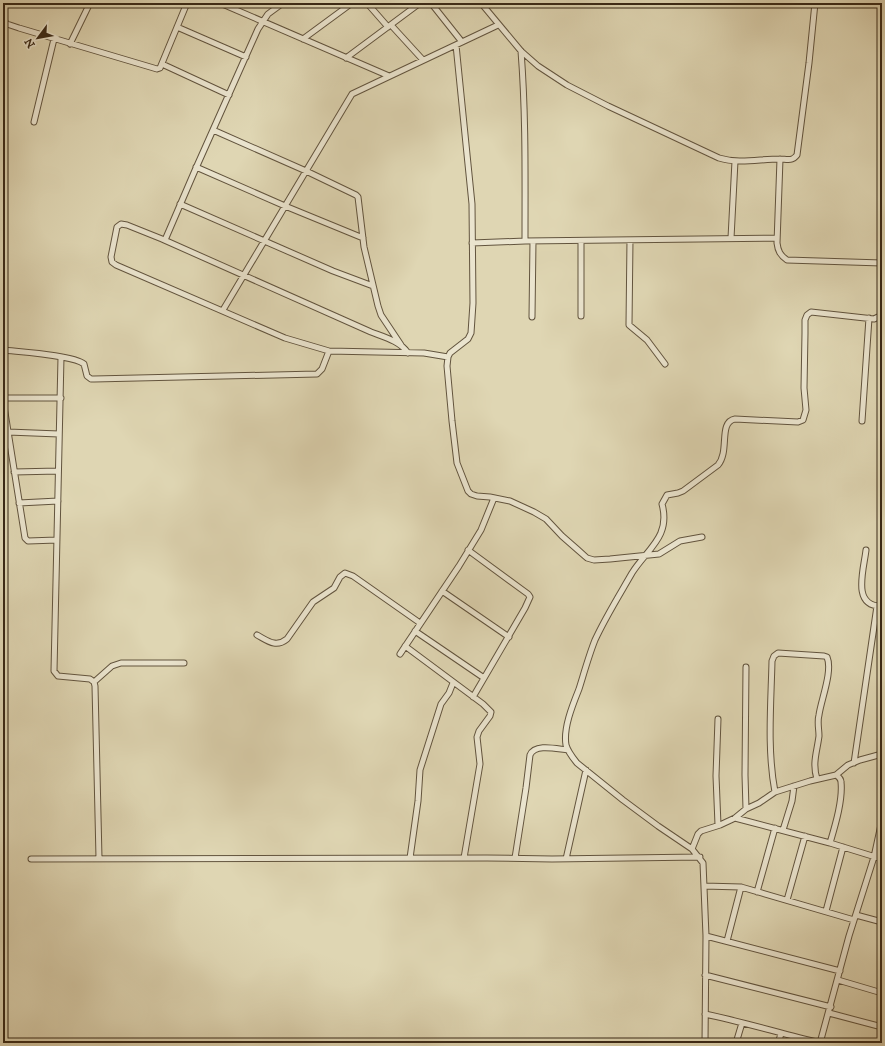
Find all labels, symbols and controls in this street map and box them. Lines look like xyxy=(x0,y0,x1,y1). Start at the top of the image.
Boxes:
north arrow xyxy=(18,18,58,58)
text: N xyxy=(22,35,39,50)

